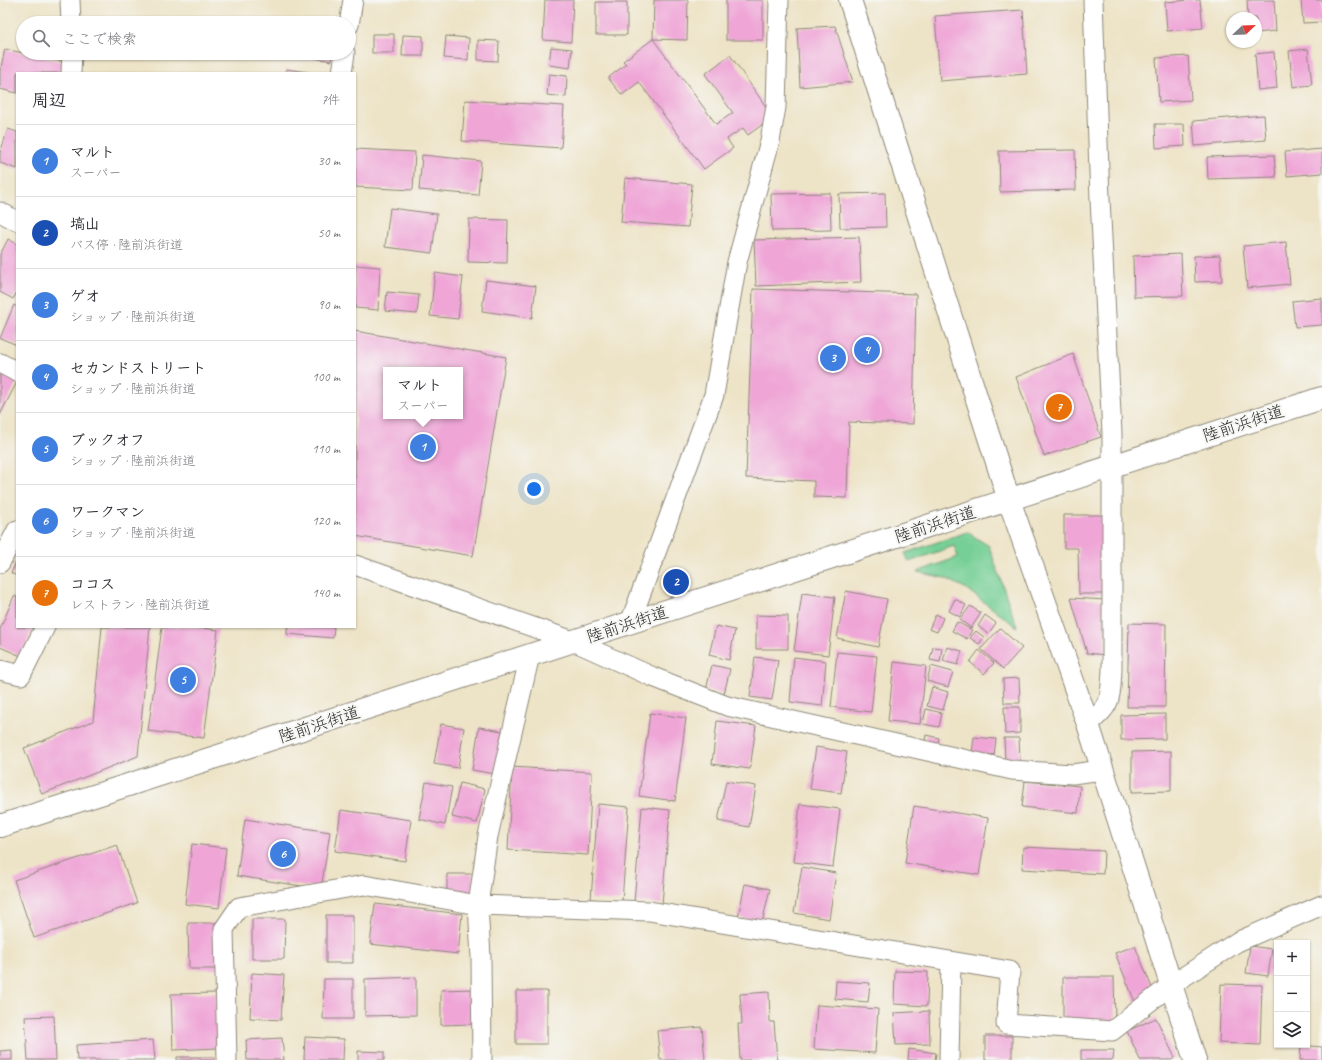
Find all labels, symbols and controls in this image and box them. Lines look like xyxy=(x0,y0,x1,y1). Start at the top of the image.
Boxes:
north arrow xyxy=(1226,12,1262,48)
search box xyxy=(16,16,356,60)
icon: search xyxy=(30,27,52,49)
text: ここで検索 xyxy=(62,30,137,49)
text: 周辺 xyxy=(32,90,66,111)
text: 7件 xyxy=(321,92,340,108)
text: マルト xyxy=(70,143,115,162)
text: 1 xyxy=(42,153,48,169)
text: 30 m xyxy=(318,153,340,169)
text: スーパー xyxy=(70,165,121,181)
text: 塙山 xyxy=(70,215,100,234)
text: 2 xyxy=(42,225,48,241)
text: 50 m xyxy=(318,225,340,241)
text: バス停 · 陸前浜街道 xyxy=(70,237,183,253)
text: ゲオ xyxy=(70,287,100,306)
text: 3 xyxy=(42,297,48,313)
text: 90 m xyxy=(318,297,340,313)
text: ショップ · 陸前浜街道 xyxy=(70,309,195,325)
pin: 4 xyxy=(854,335,880,365)
pin: 3 xyxy=(820,343,846,373)
text: セカンドストリート xyxy=(70,359,206,378)
popup xyxy=(383,367,463,419)
text: 4 xyxy=(42,369,48,385)
text: 100 m xyxy=(312,369,340,385)
text: マルト xyxy=(397,376,442,395)
text: ショップ · 陸前浜街道 xyxy=(70,381,195,397)
pin: 7 xyxy=(1046,392,1072,422)
text: スーパー xyxy=(397,398,449,414)
street label: 陸前浜街道 xyxy=(1199,400,1287,447)
text: ブックオフ xyxy=(70,431,145,450)
pin: 1 xyxy=(410,432,436,462)
text: 5 xyxy=(42,441,48,457)
text: 110 m xyxy=(312,441,340,457)
text: ショップ · 陸前浜街道 xyxy=(70,453,195,469)
your location xyxy=(524,479,544,499)
street label: 陸前浜街道 xyxy=(891,501,979,548)
text: ワークマン xyxy=(70,503,145,522)
text: 6 xyxy=(42,513,48,529)
text: 120 m xyxy=(312,513,340,529)
text: ショップ · 陸前浜街道 xyxy=(70,525,195,541)
pin: 2 xyxy=(663,567,689,597)
text: ココス xyxy=(70,575,115,594)
text: 7 xyxy=(42,585,48,601)
text: 140 m xyxy=(312,585,340,601)
text: レストラン · 陸前浜街道 xyxy=(70,597,210,613)
street label: 陸前浜街道 xyxy=(583,601,671,648)
pin: 5 xyxy=(170,665,196,695)
street label: 陸前浜街道 xyxy=(275,701,363,748)
pin: 6 xyxy=(270,839,296,869)
map controls xyxy=(1274,940,1310,1048)
button: + xyxy=(1274,940,1310,976)
button: − xyxy=(1274,976,1310,1012)
button: layers xyxy=(1274,1012,1310,1048)

